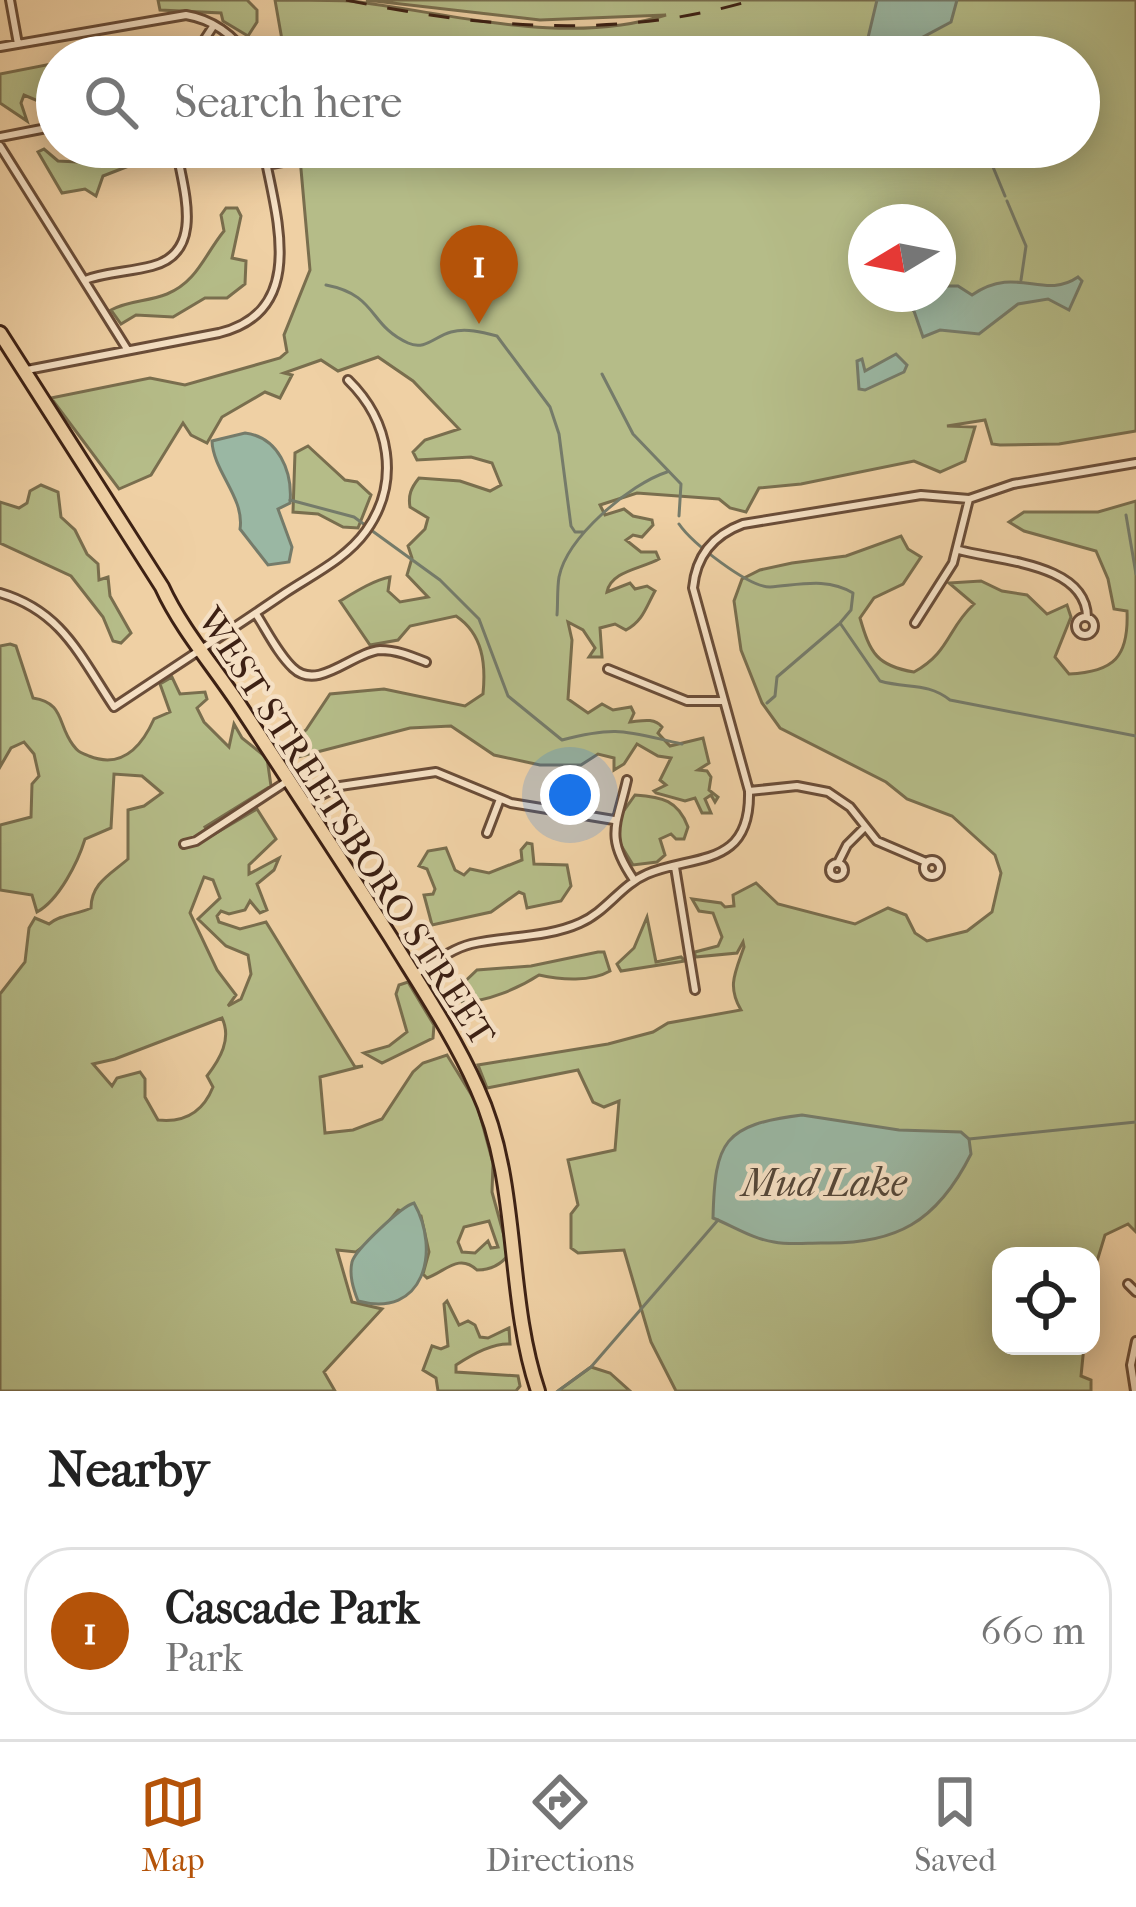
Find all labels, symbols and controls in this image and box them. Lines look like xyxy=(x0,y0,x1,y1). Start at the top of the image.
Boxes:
search box xyxy=(36,36,1100,168)
icon: search xyxy=(78,69,144,135)
text: Search here xyxy=(174,76,402,129)
north arrow xyxy=(848,204,956,312)
pin: 1 xyxy=(440,225,518,324)
street label: WEST STREETSBORO STREET xyxy=(188,599,504,1054)
your location xyxy=(540,765,600,825)
water label: Mud Lake xyxy=(738,1160,908,1206)
map controls xyxy=(992,1247,1100,1355)
button: locate xyxy=(992,1247,1100,1355)
text: Nearby xyxy=(48,1439,209,1499)
text: Cascade Park xyxy=(165,1582,419,1635)
text: 1 xyxy=(83,1608,97,1654)
text: 660 m xyxy=(980,1608,1085,1654)
text: Park xyxy=(165,1635,243,1681)
tab: Map xyxy=(140,1769,206,1880)
tab: Directions xyxy=(486,1769,634,1880)
tab: Saved xyxy=(914,1769,996,1880)

